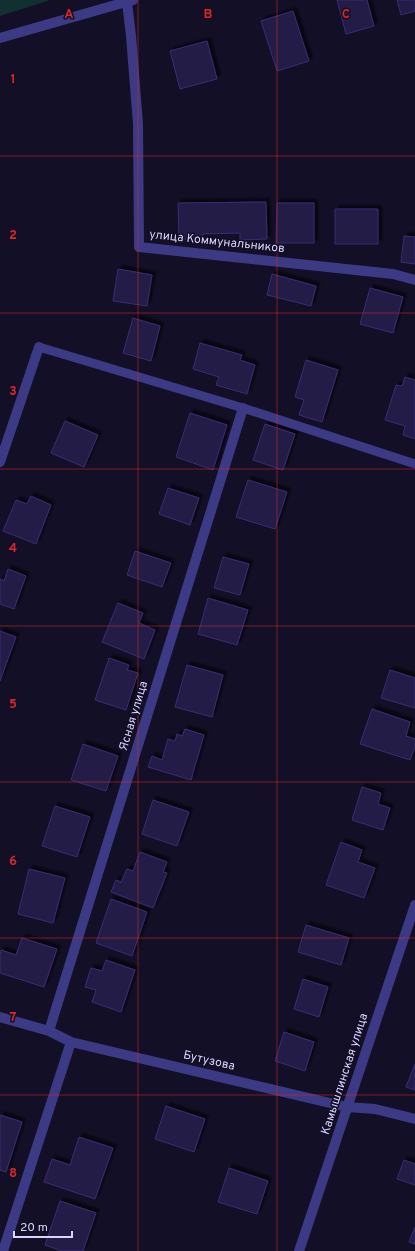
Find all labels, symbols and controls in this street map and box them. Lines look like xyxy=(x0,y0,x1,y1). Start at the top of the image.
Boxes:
text: A xyxy=(64,7,74,23)
text: B xyxy=(204,7,213,23)
text: C xyxy=(342,7,350,23)
text: 1 xyxy=(10,72,16,88)
street label: улица Коммунальников xyxy=(148,227,286,257)
text: 2 xyxy=(9,228,17,244)
text: 3 xyxy=(9,384,17,400)
text: 4 xyxy=(9,541,17,557)
street label: Ясная улица xyxy=(116,679,152,753)
text: 5 xyxy=(9,697,17,713)
text: 6 xyxy=(9,854,17,870)
text: 7 xyxy=(10,1010,17,1026)
street label: Камышлинская улица xyxy=(318,1011,372,1137)
street label: Бутузова xyxy=(182,1047,236,1075)
text: 8 xyxy=(9,1166,17,1182)
scale bar xyxy=(14,1213,72,1239)
text: 20 m xyxy=(20,1220,48,1236)

